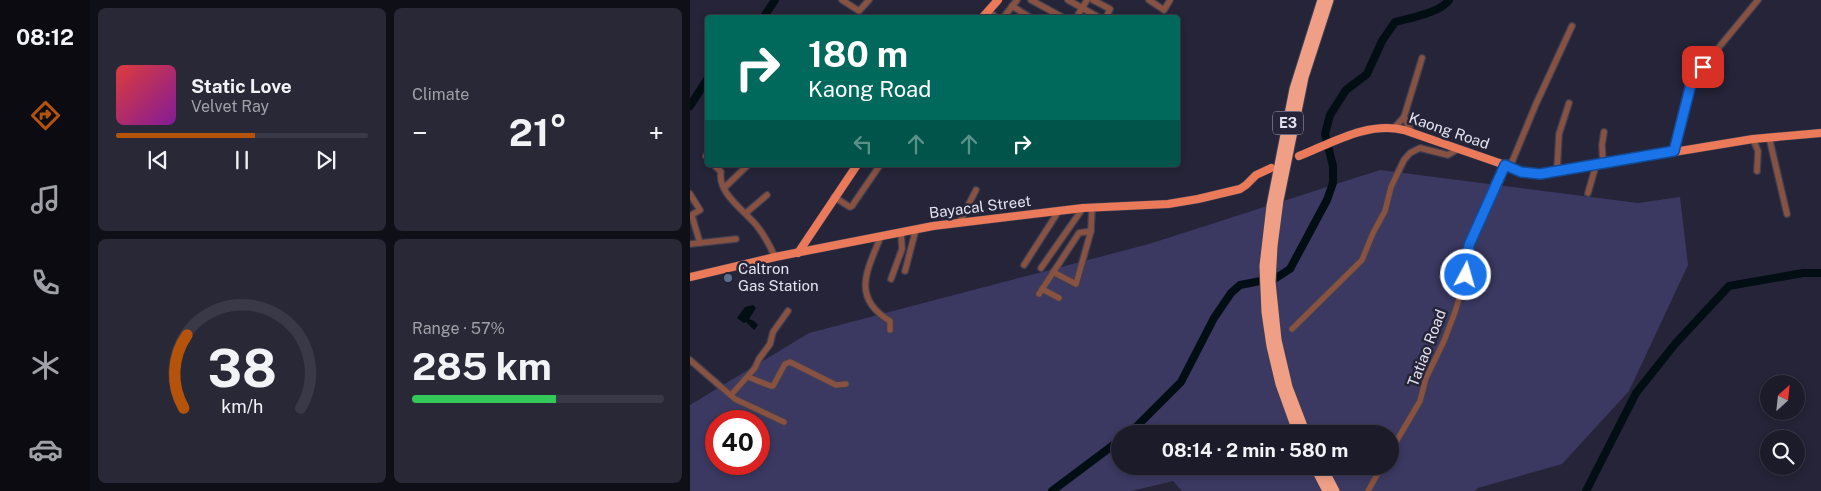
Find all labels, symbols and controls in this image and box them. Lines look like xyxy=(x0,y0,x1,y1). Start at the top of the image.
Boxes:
text: 08:12 xyxy=(16,24,74,50)
text: 180 m xyxy=(808,34,908,75)
icon: right xyxy=(725,35,790,100)
pin xyxy=(1682,46,1724,88)
icon: arrive xyxy=(1689,53,1717,81)
text: Static Love xyxy=(191,75,292,97)
text: Kaong Road xyxy=(808,76,931,102)
text: Climate xyxy=(412,85,469,104)
text: Velvet Ray xyxy=(191,97,269,116)
icon: directions xyxy=(28,98,63,133)
street label: Kaong Road xyxy=(1407,109,1492,152)
text: 21° xyxy=(509,110,567,155)
road number: E3 xyxy=(1273,112,1303,134)
text: − xyxy=(412,116,428,149)
text: + xyxy=(648,116,664,149)
icon: left xyxy=(849,130,877,158)
icon: ahead xyxy=(902,130,930,158)
icon: ahead xyxy=(955,130,983,158)
icon: right xyxy=(1008,130,1036,158)
icon: previous xyxy=(144,146,172,174)
icon: pause xyxy=(228,146,256,174)
icon: next xyxy=(312,146,340,174)
icon: music xyxy=(28,182,63,217)
street label: Bayacal Street xyxy=(928,192,1032,221)
position arrow xyxy=(1439,248,1491,300)
place label: Caltron Gas Station xyxy=(738,260,819,294)
icon: phone xyxy=(28,265,63,300)
marker: Caltron Gas Station xyxy=(722,272,734,284)
street label: Tatiao Road xyxy=(1404,307,1449,389)
text: Range · 57% xyxy=(412,319,505,338)
text: 38 xyxy=(207,338,277,399)
text: 285 km xyxy=(412,344,552,389)
icon: climate xyxy=(28,348,63,383)
north arrow xyxy=(1760,375,1805,420)
map controls xyxy=(1760,375,1805,475)
text: km/h xyxy=(221,396,263,417)
speed limit sign: 40 xyxy=(705,410,770,475)
button: search xyxy=(1760,430,1805,475)
icon: car xyxy=(28,432,63,467)
text: 08:14 · 2 min · 580 m xyxy=(1162,439,1348,461)

